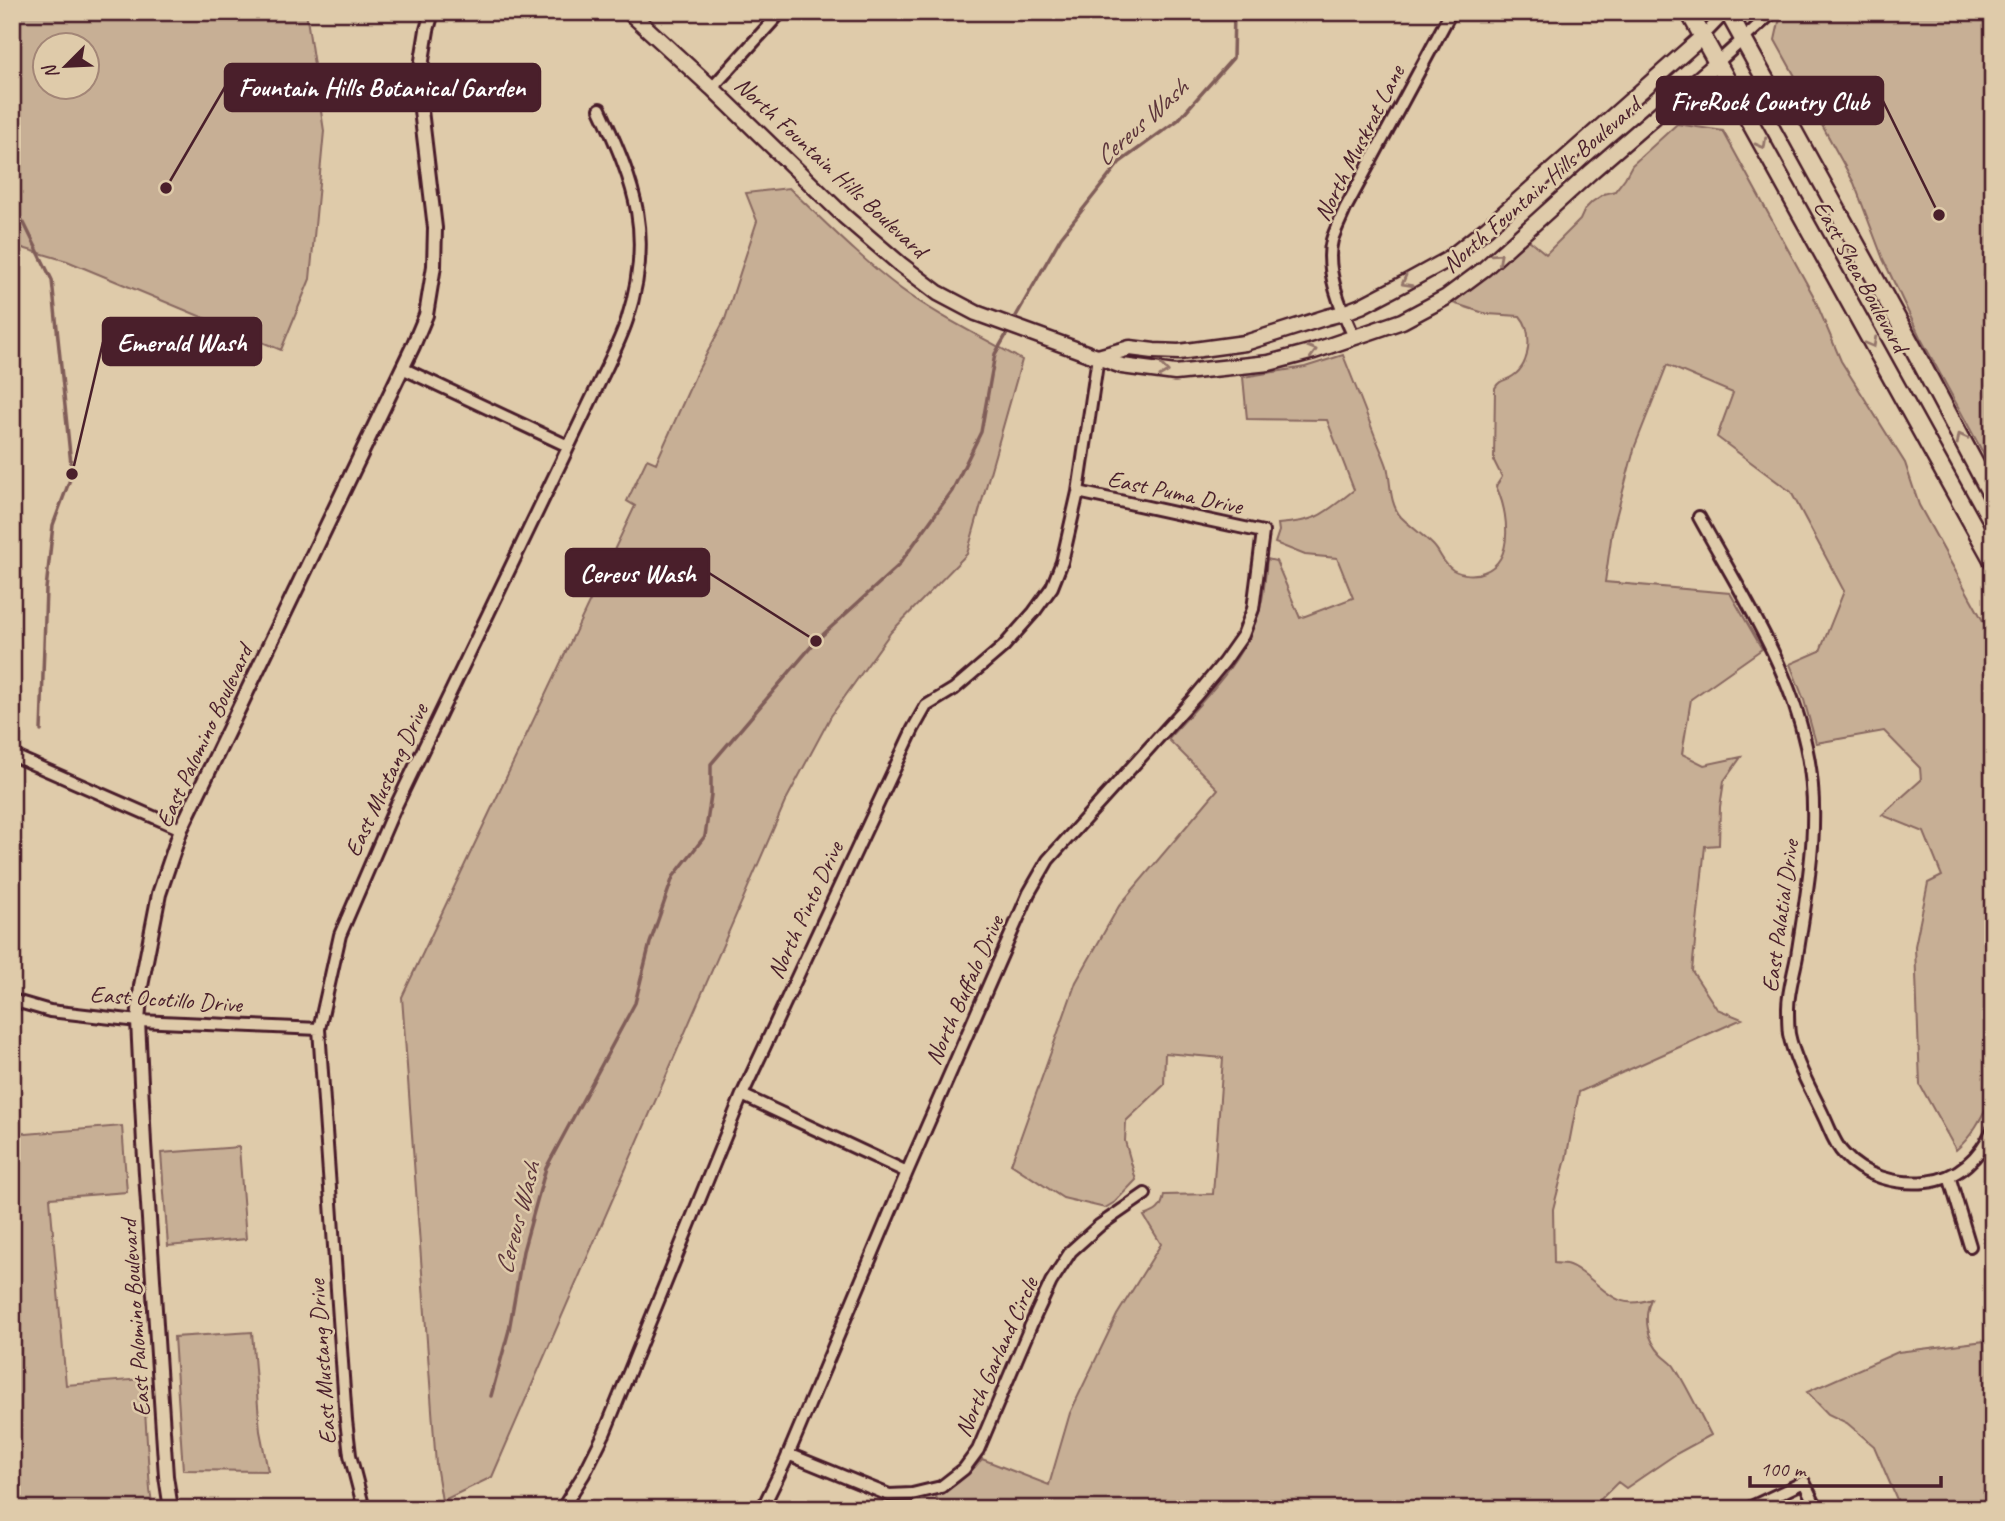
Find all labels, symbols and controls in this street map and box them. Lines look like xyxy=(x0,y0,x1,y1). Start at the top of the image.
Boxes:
north arrow xyxy=(32,32,102,102)
street label: North Muskrat Lane xyxy=(1307,58,1412,226)
text: N xyxy=(37,59,65,83)
callout: Fountain Hills Botanical Garden xyxy=(225,64,540,111)
street label: North Fountain Hills Boulevard xyxy=(728,70,936,267)
text: Fountain Hills Botanical Garden xyxy=(239,71,526,104)
water label: Cereus Wash xyxy=(1088,71,1196,173)
callout: FireRock Country Club xyxy=(1657,77,1883,124)
text: FireRock Country Club xyxy=(1671,85,1872,118)
street label: North Fountain Hills Boulevard xyxy=(1436,88,1649,279)
one-way arrow xyxy=(1754,136,1767,149)
street label: East Shea Boulevard xyxy=(1807,195,1917,360)
one-way arrow xyxy=(1490,252,1503,265)
one-way arrow xyxy=(1400,274,1413,287)
callout: Emerald Wash xyxy=(103,318,261,365)
text: Emerald Wash xyxy=(117,326,248,359)
one-way arrow xyxy=(1864,336,1877,348)
one-way arrow xyxy=(1306,345,1318,360)
one-way arrow xyxy=(1158,364,1170,379)
one-way arrow xyxy=(1956,433,1969,445)
street label: East Puma Drive xyxy=(1105,463,1247,521)
callout: Cereus Wash xyxy=(566,549,709,596)
text: Cereus Wash xyxy=(580,557,698,590)
street label: East Palomino Boulevard xyxy=(149,637,261,832)
street label: East Mustang Drive xyxy=(337,697,435,861)
street label: North Pinto Drive xyxy=(760,835,851,983)
street label: East Palatial Drive xyxy=(1754,836,1806,994)
street label: North Buffalo Drive xyxy=(918,909,1011,1069)
street label: East Ocotillo Drive xyxy=(89,979,245,1019)
water label: Cereus Wash xyxy=(487,1157,549,1278)
street label: East Palomino Boulevard xyxy=(113,1215,157,1418)
street label: North Garland Circle xyxy=(947,1271,1045,1441)
street label: East Mustang Drive xyxy=(301,1276,343,1446)
scale bar xyxy=(1750,1444,1940,1488)
text: 100 m xyxy=(1760,1456,1807,1482)

